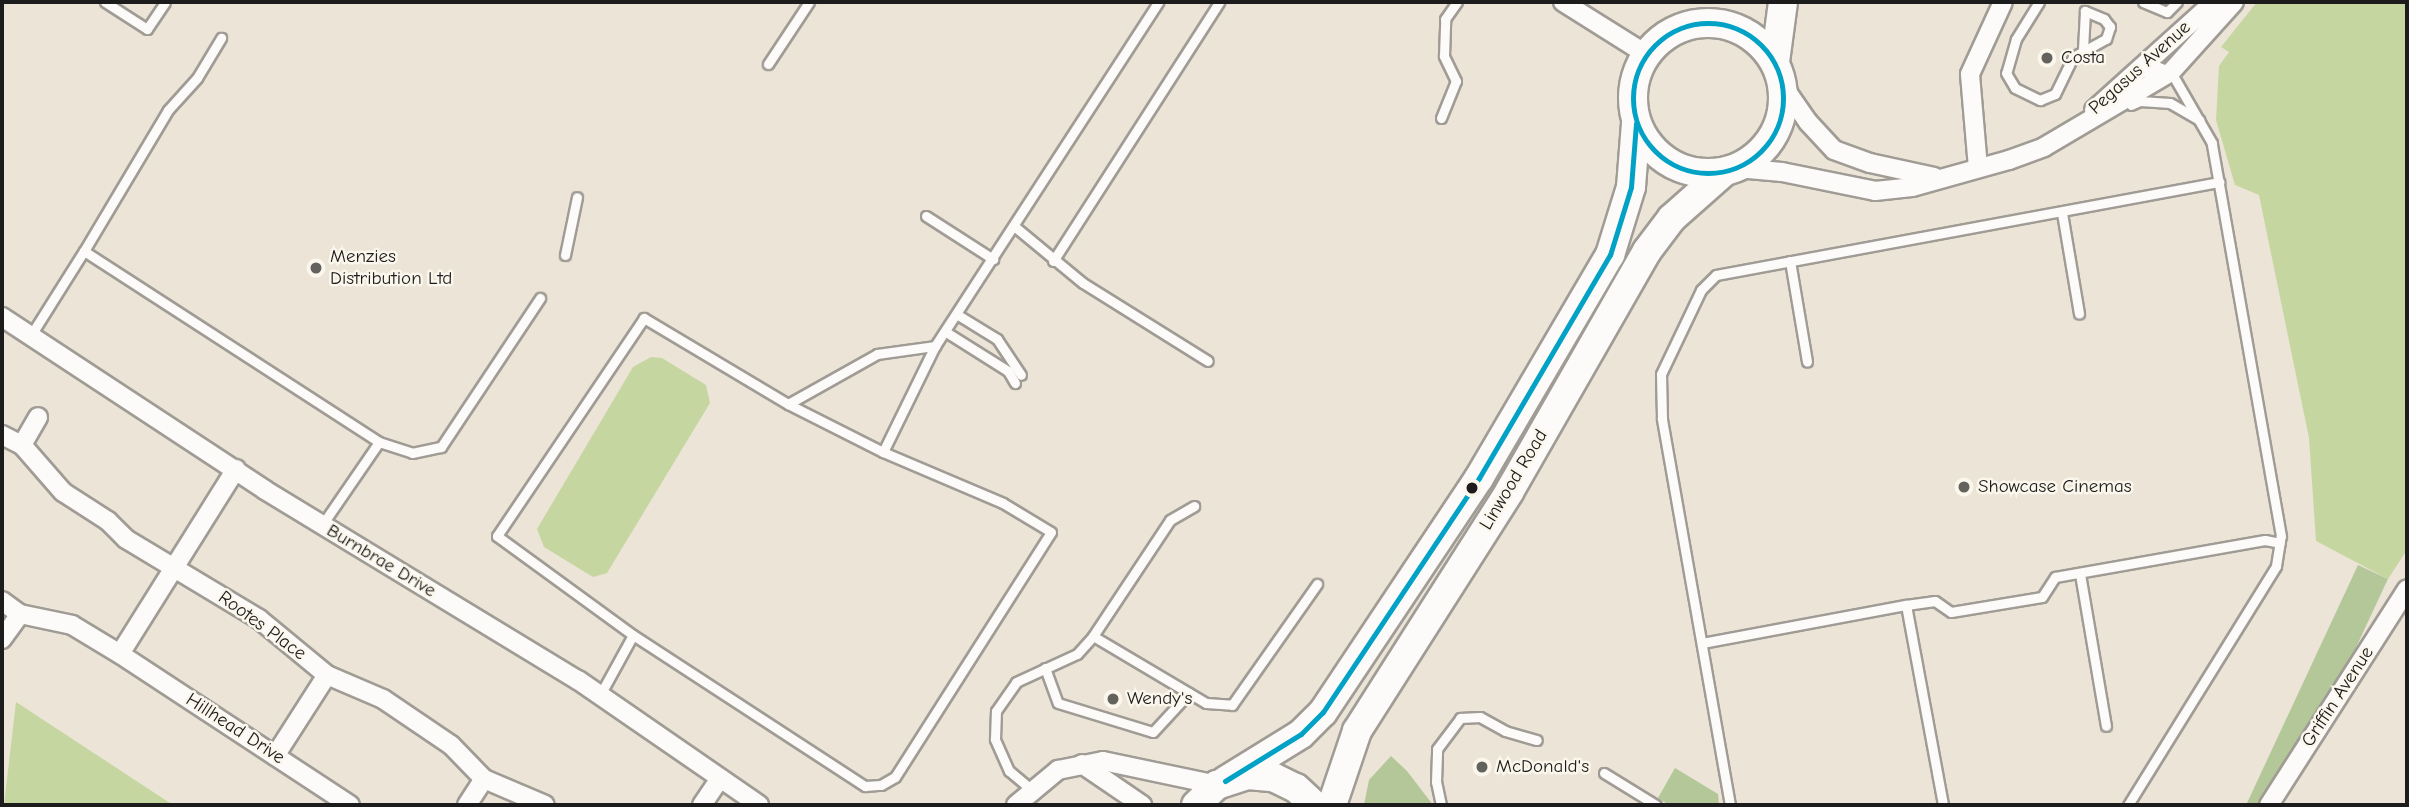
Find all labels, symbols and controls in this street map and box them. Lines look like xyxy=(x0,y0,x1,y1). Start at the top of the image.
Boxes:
street label: Pegasus Avenue xyxy=(2084,16,2196,120)
place label: Costa xyxy=(2061,47,2105,69)
marker: Costa xyxy=(2039,50,2055,66)
place label: Menzies Distribution Ltd xyxy=(330,246,452,290)
marker: Menzies Distribution Ltd xyxy=(308,260,324,276)
street label: Linwood Road xyxy=(1475,426,1553,534)
place label: Showcase Cinemas xyxy=(1978,476,2132,498)
marker: Showcase Cinemas xyxy=(1956,479,1972,495)
unlabelled marker xyxy=(1465,481,1479,495)
street label: Burnbrae Drive xyxy=(322,519,440,603)
street label: Rootes Place xyxy=(214,587,310,665)
street label: Griffin Avenue xyxy=(2297,643,2379,751)
place label: Wendy's xyxy=(1127,688,1192,710)
street label: Hillhead Drive xyxy=(181,689,289,769)
marker: Wendy's xyxy=(1105,691,1121,707)
place label: McDonald's xyxy=(1496,756,1589,778)
marker: McDonald's xyxy=(1474,759,1490,775)

